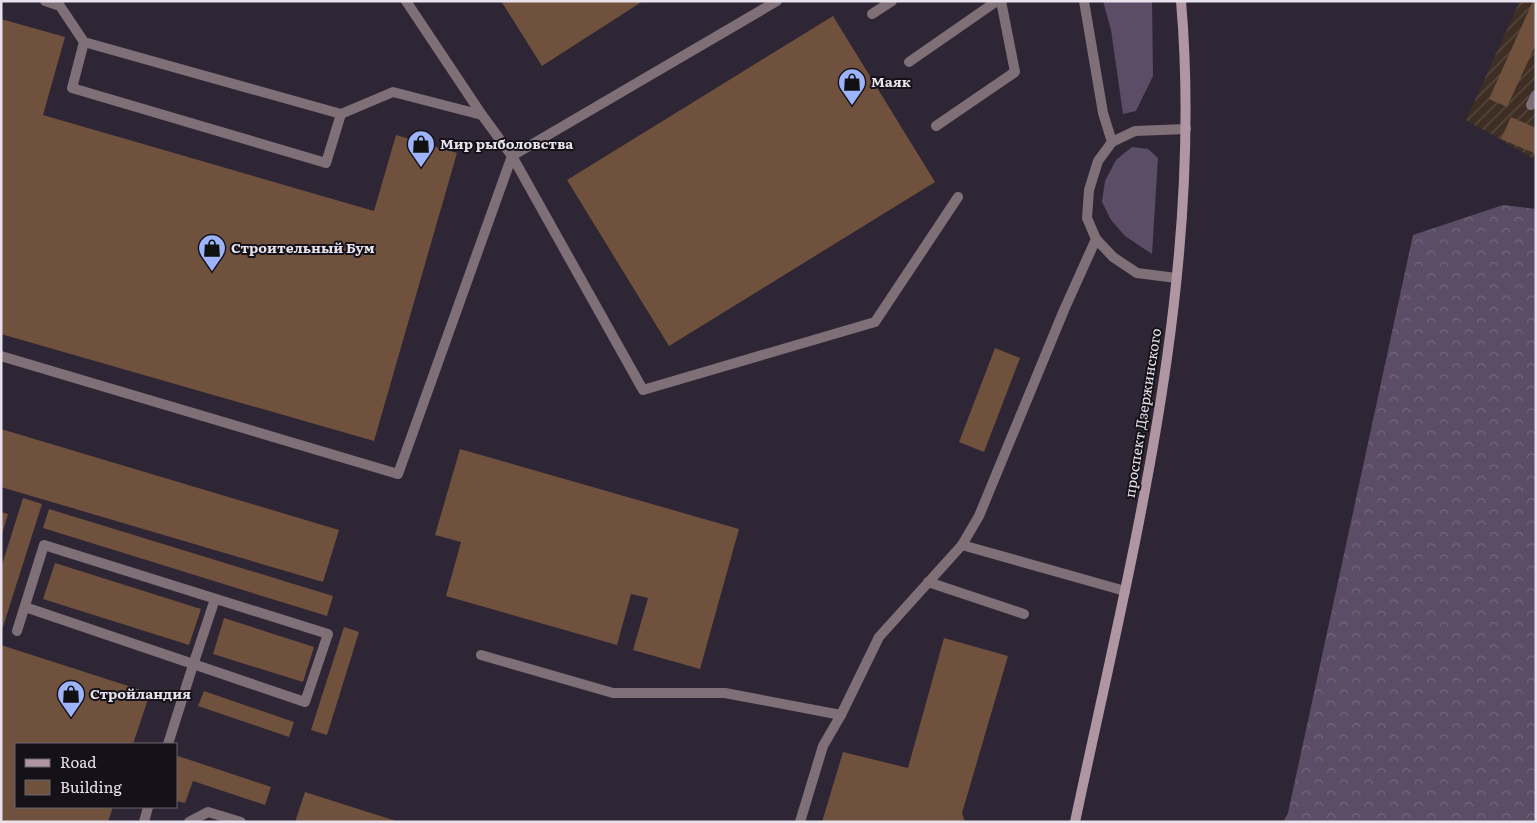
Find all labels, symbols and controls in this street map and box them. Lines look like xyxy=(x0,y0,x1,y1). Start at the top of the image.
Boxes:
shop icon: Маяк xyxy=(837,67,867,106)
place label: Маяк xyxy=(871,71,911,91)
shop icon: Мир рыболовства xyxy=(406,129,436,168)
place label: Мир рыболовства xyxy=(440,133,574,153)
shop icon: Строительный Бум xyxy=(197,233,227,272)
place label: Строительный Бум xyxy=(231,237,375,257)
street label: проспект Дзержинского xyxy=(1119,327,1165,499)
shop icon: Стройландия xyxy=(56,679,86,718)
place label: Стройландия xyxy=(90,683,191,703)
legend xyxy=(15,743,178,808)
text: Road xyxy=(60,750,96,773)
text: Building xyxy=(60,775,122,798)

